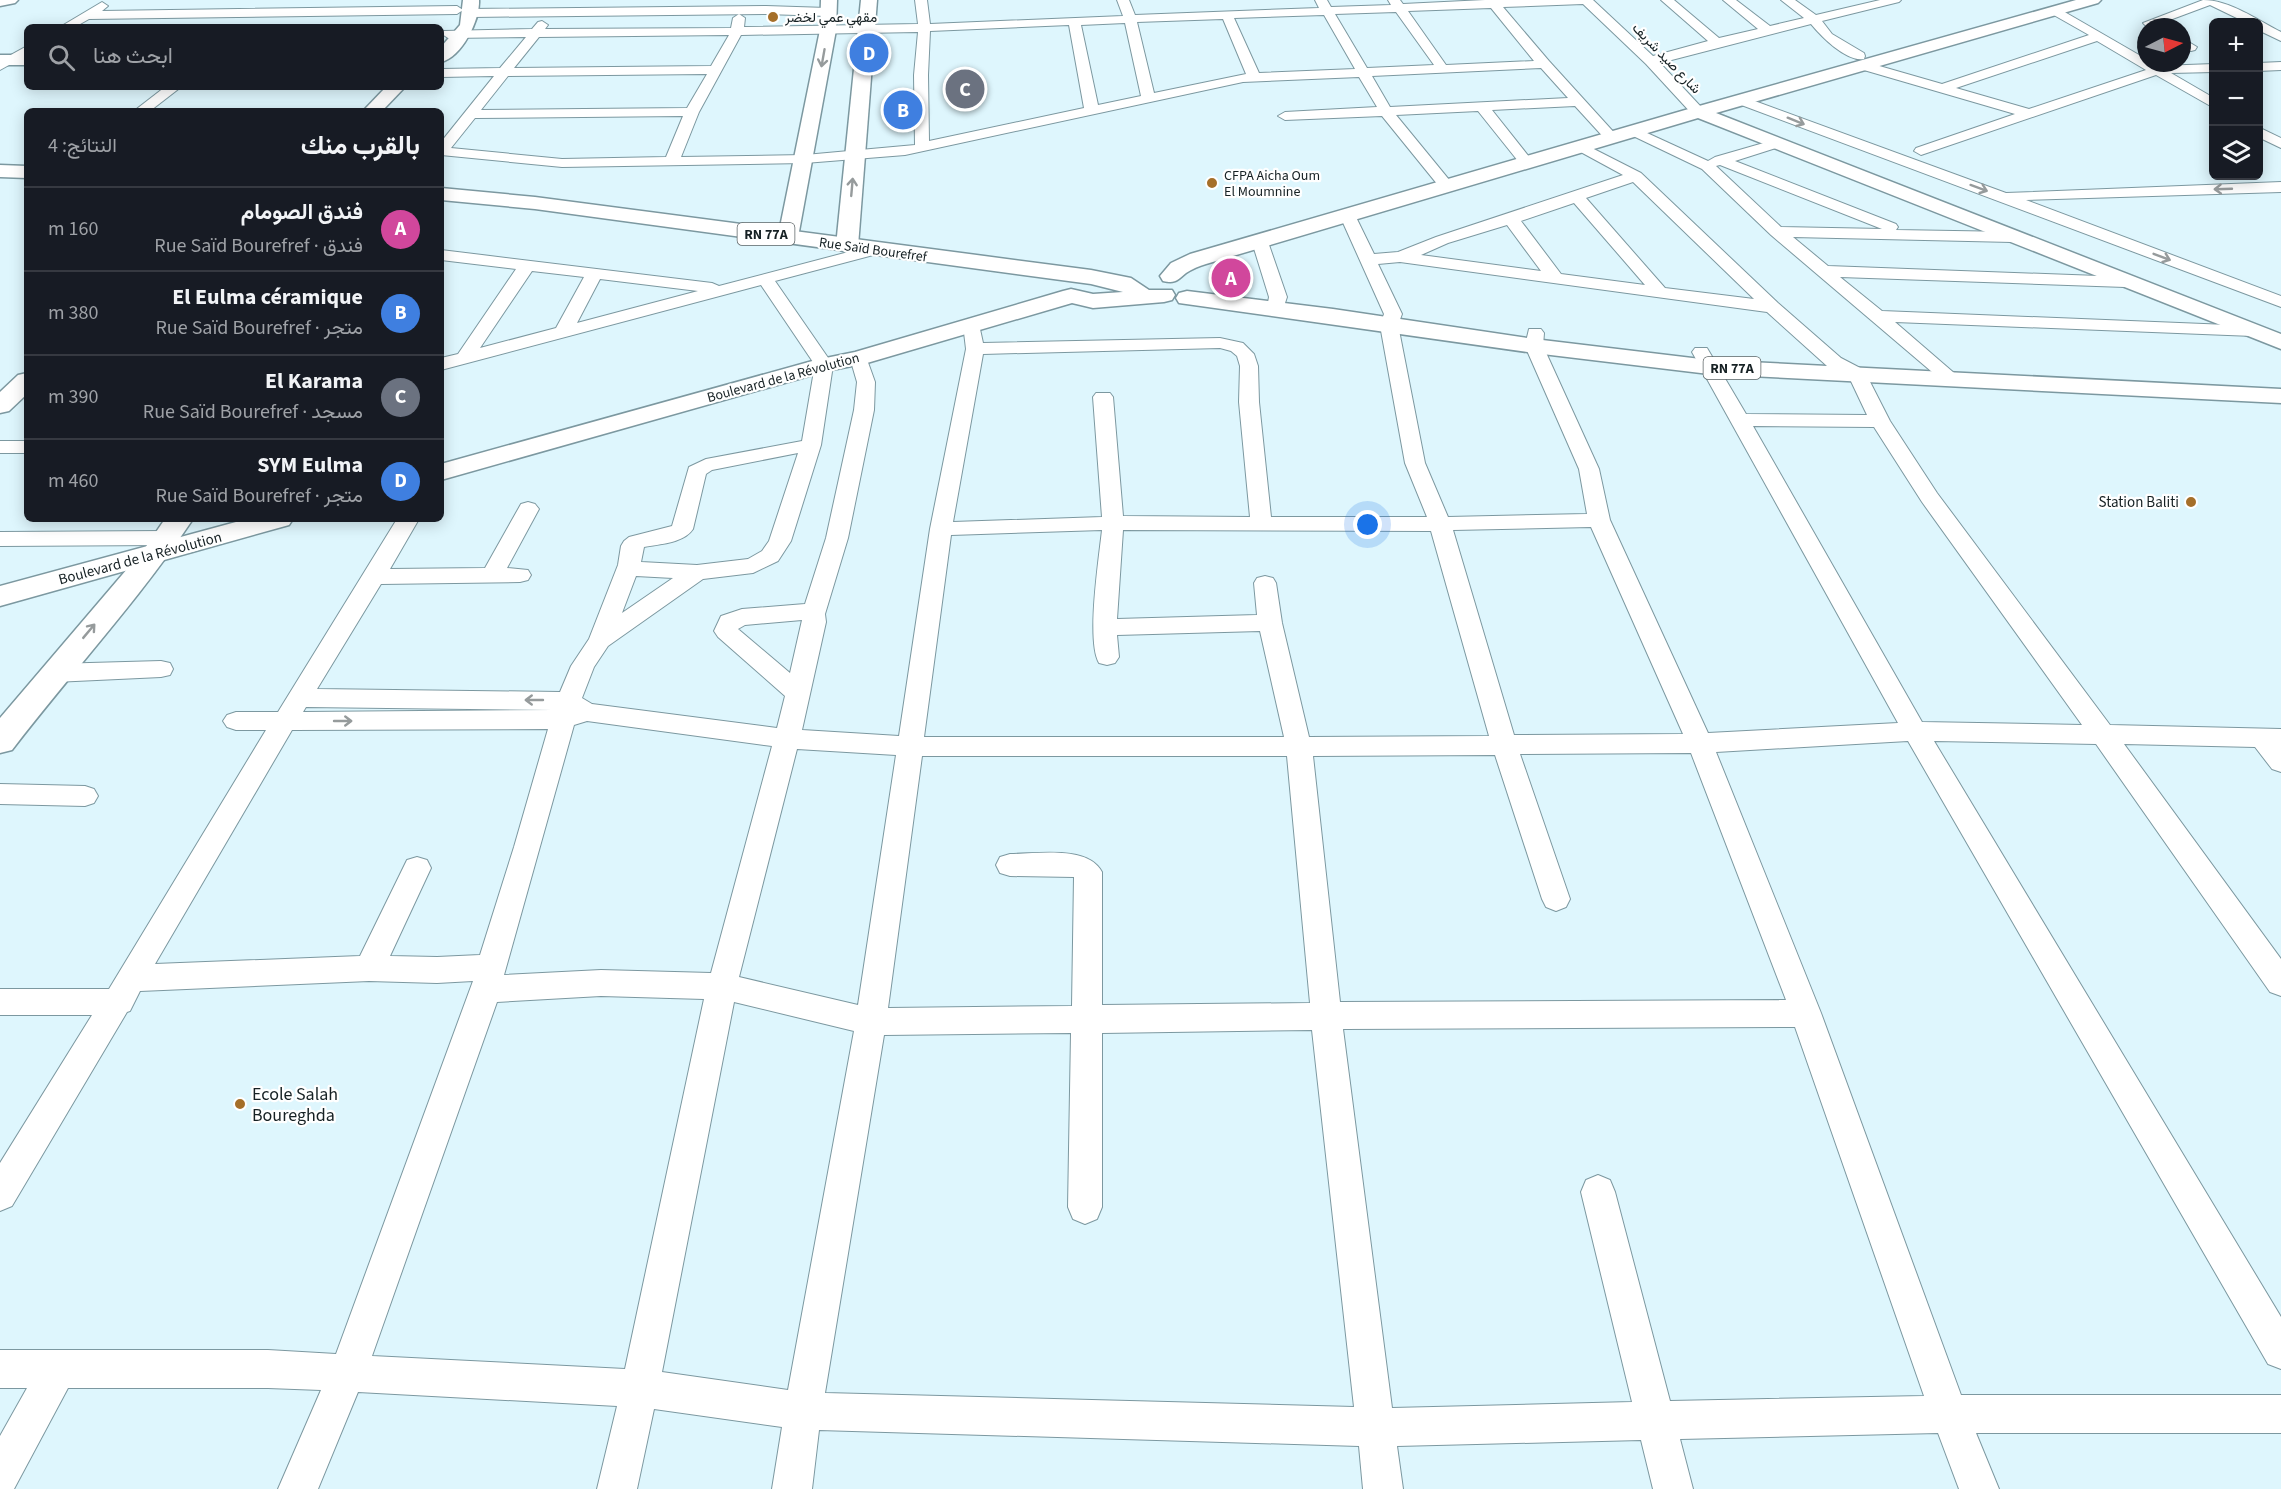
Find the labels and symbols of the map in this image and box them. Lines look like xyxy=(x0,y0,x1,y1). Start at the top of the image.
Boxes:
place label: مقهي عمي لخضر xyxy=(784,8,877,29)
marker: مقهي عمي لخضر xyxy=(766,10,780,24)
north arrow xyxy=(2137,18,2191,72)
street label: شارع صيد شريف xyxy=(1627,19,1705,99)
pin: D xyxy=(850,31,888,76)
one-way arrow xyxy=(817,48,828,67)
pin: C xyxy=(946,66,984,112)
pin: B xyxy=(884,88,922,132)
one-way arrow xyxy=(1786,117,1805,128)
place label: CFPA Aicha Oum El Moumnine xyxy=(1224,166,1320,202)
marker: CFPA Aicha Oum El Moumnine xyxy=(1205,176,1219,190)
one-way arrow xyxy=(847,178,858,198)
one-way arrow xyxy=(2213,183,2233,194)
one-way arrow xyxy=(1969,184,1988,195)
road number: RN 77A xyxy=(738,223,795,245)
street label: Rue Saïd Bourefref xyxy=(818,233,929,268)
one-way arrow xyxy=(2152,252,2170,263)
pin: A xyxy=(1212,256,1250,300)
street label: Boulevard de la Révolution xyxy=(705,348,862,408)
road number: RN 77A xyxy=(1704,357,1760,379)
place label: Station Baliti xyxy=(2098,492,2179,513)
marker: Station Baliti xyxy=(2184,495,2198,509)
your location xyxy=(1353,510,1382,539)
street label: Boulevard de la Révolution xyxy=(56,527,224,590)
one-way arrow xyxy=(83,623,96,639)
one-way arrow xyxy=(524,694,544,706)
one-way arrow xyxy=(333,715,353,727)
place label: Ecole Salah Boureghda xyxy=(252,1082,338,1128)
marker: Ecole Salah Boureghda xyxy=(233,1097,247,1111)

